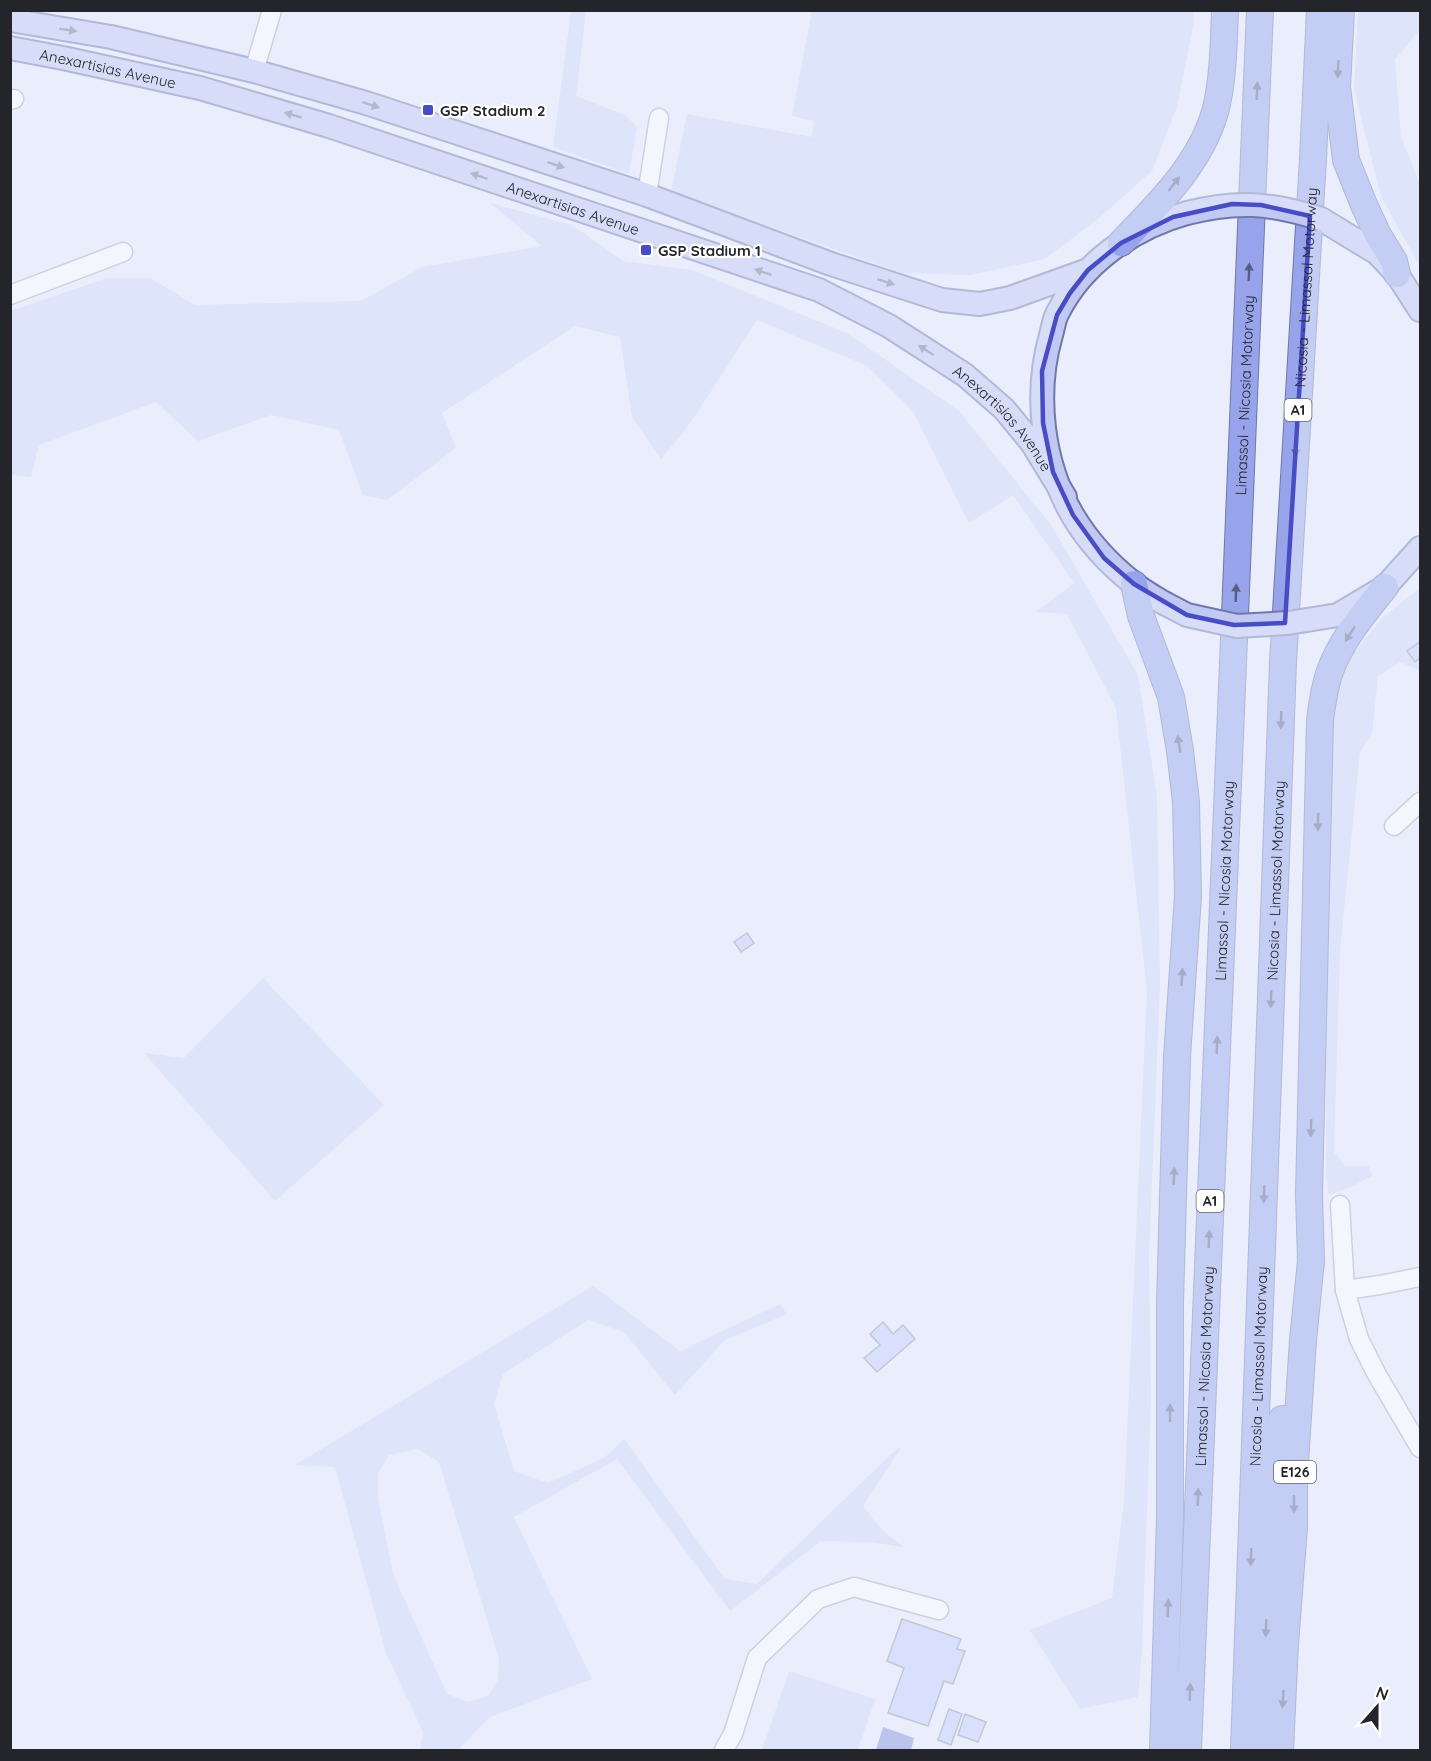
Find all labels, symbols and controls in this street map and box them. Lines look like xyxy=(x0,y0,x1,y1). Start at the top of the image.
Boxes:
one-way arrow xyxy=(59,25,78,34)
street label: Anexartisias Avenue xyxy=(38,44,178,92)
one-way arrow xyxy=(1333,59,1342,78)
one-way arrow xyxy=(1252,81,1261,100)
one-way arrow xyxy=(362,100,380,110)
place label: GSP Stadium 2 xyxy=(440,101,545,120)
marker: GSP Stadium 2 xyxy=(421,103,435,117)
one-way arrow xyxy=(284,110,303,120)
one-way arrow xyxy=(547,161,565,171)
one-way arrow xyxy=(470,170,488,180)
one-way arrow xyxy=(1168,176,1180,191)
street label: Anexartisias Avenue xyxy=(504,177,642,239)
street label: Nicosia - Limassol Motorway xyxy=(1290,187,1321,388)
place label: GSP Stadium 1 xyxy=(658,241,761,260)
marker: GSP Stadium 1 xyxy=(639,243,653,257)
one-way arrow xyxy=(1245,263,1254,282)
one-way arrow xyxy=(754,266,772,276)
one-way arrow xyxy=(877,277,895,287)
street label: Limassol - Nicosia Motorway xyxy=(1230,295,1258,496)
one-way arrow xyxy=(918,345,934,356)
street label: Anexartisias Avenue xyxy=(950,360,1056,475)
road number: A1 xyxy=(1284,399,1312,421)
one-way arrow xyxy=(1291,438,1300,457)
one-way arrow xyxy=(1231,584,1240,603)
one-way arrow xyxy=(1344,625,1356,641)
one-way arrow xyxy=(1276,711,1286,730)
one-way arrow xyxy=(1174,734,1183,753)
street label: Limassol - Nicosia Motorway xyxy=(1210,780,1238,981)
street label: Nicosia - Limassol Motorway xyxy=(1262,780,1288,981)
one-way arrow xyxy=(1313,813,1323,832)
one-way arrow xyxy=(1178,968,1187,987)
one-way arrow xyxy=(1266,990,1275,1009)
one-way arrow xyxy=(1212,1035,1221,1054)
one-way arrow xyxy=(1307,1118,1316,1137)
one-way arrow xyxy=(1169,1167,1179,1186)
one-way arrow xyxy=(1259,1185,1268,1204)
road number: A1 xyxy=(1196,1190,1224,1212)
one-way arrow xyxy=(1204,1230,1213,1249)
street label: Limassol - Nicosia Motorway xyxy=(1190,1266,1218,1467)
street label: Nicosia - Limassol Motorway xyxy=(1245,1266,1271,1467)
one-way arrow xyxy=(1165,1404,1175,1423)
road number: E126 xyxy=(1274,1461,1316,1483)
one-way arrow xyxy=(1193,1488,1203,1507)
one-way arrow xyxy=(1289,1495,1299,1514)
one-way arrow xyxy=(1246,1547,1255,1566)
one-way arrow xyxy=(1163,1599,1172,1618)
one-way arrow xyxy=(1261,1619,1270,1638)
north arrow xyxy=(1347,1677,1407,1737)
text: N xyxy=(1373,1682,1391,1704)
one-way arrow xyxy=(1185,1683,1195,1702)
one-way arrow xyxy=(1278,1689,1287,1708)

